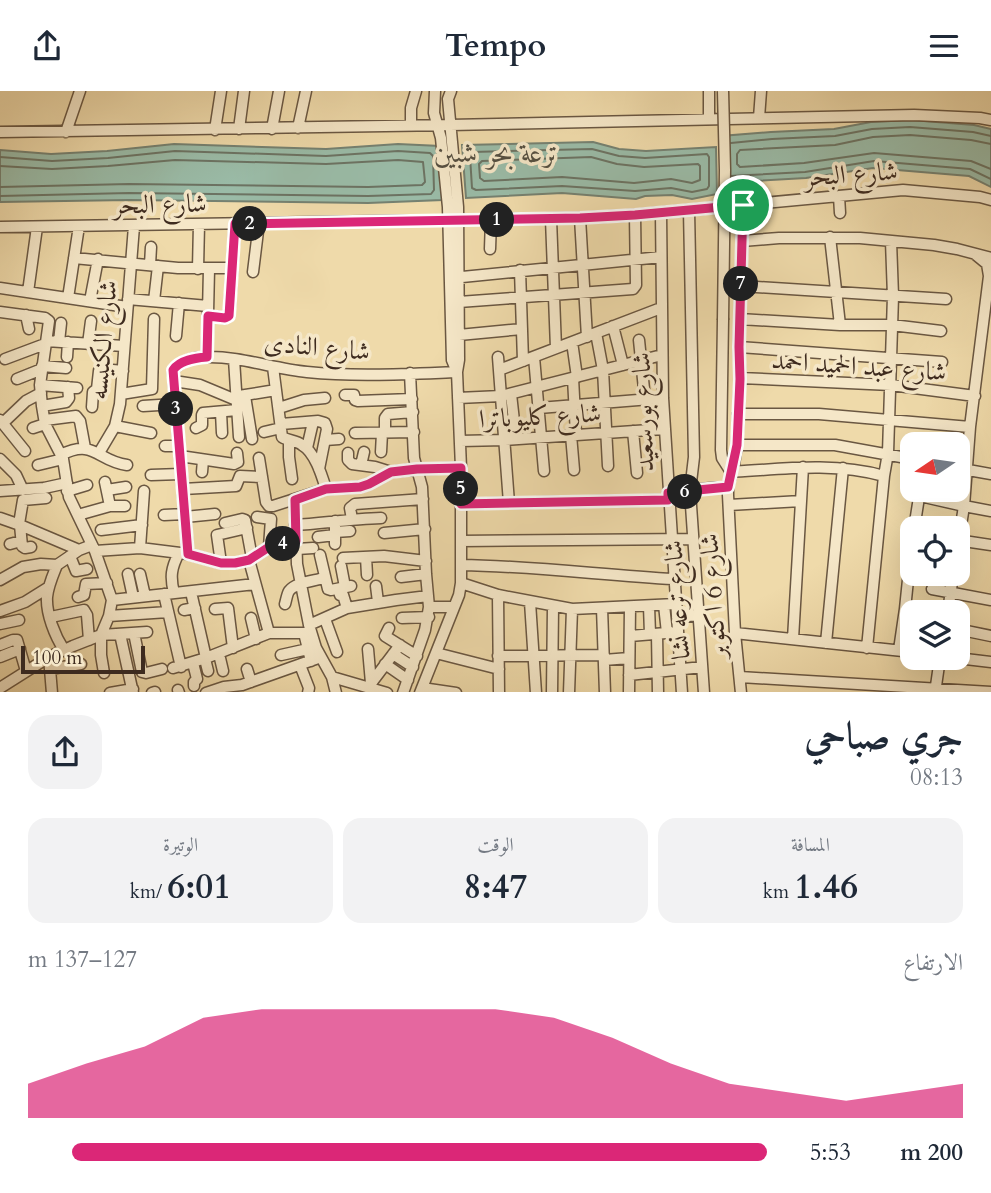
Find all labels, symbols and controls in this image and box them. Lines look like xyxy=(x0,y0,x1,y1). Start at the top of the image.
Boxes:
text: Tempo xyxy=(445,24,546,68)
icon: share xyxy=(28,27,66,65)
icon: menu xyxy=(925,27,963,65)
water label: ترعة بحر شبين xyxy=(434,134,560,172)
street label: شارع البحر xyxy=(800,153,899,199)
pin xyxy=(713,175,773,235)
street label: شارع البحر xyxy=(110,186,207,226)
icon: arrive xyxy=(724,186,762,224)
pin: 1 xyxy=(480,202,514,237)
text: 1 xyxy=(492,206,501,232)
pin: 2 xyxy=(232,207,268,241)
text: 2 xyxy=(245,210,254,236)
pin: 7 xyxy=(724,267,758,301)
text: 7 xyxy=(736,270,745,296)
street label: شارع الكنيسه xyxy=(80,279,130,402)
street label: شارع النادى xyxy=(262,325,371,373)
street label: شارع عبد الحميد احمد xyxy=(770,342,948,394)
street label: شارع بورسعيد xyxy=(623,352,667,472)
pin: 3 xyxy=(158,391,194,427)
text: 3 xyxy=(171,395,180,421)
street label: شارع كليوباترا xyxy=(478,395,602,441)
north arrow xyxy=(900,432,970,502)
map controls xyxy=(900,432,970,670)
pin: 5 xyxy=(444,471,478,507)
text: 5 xyxy=(456,475,465,501)
pin: 6 xyxy=(668,475,702,509)
text: 6 xyxy=(680,478,689,504)
button: locate xyxy=(900,516,970,586)
pin: 4 xyxy=(266,526,300,561)
text: 4 xyxy=(278,530,287,556)
street label: شارع 6 اكتوبر xyxy=(691,532,739,663)
street label: شارع ترعه نشا xyxy=(655,539,703,661)
button: layers xyxy=(900,600,970,670)
scale bar xyxy=(21,643,145,675)
text: 100 m xyxy=(32,645,82,671)
text: جري صباحي xyxy=(804,710,963,762)
button: share xyxy=(28,715,102,789)
text: 08:13 xyxy=(910,762,963,793)
text: الوتيرة xyxy=(163,832,198,858)
text: الوقت xyxy=(477,832,514,858)
text: المسافة xyxy=(791,832,830,858)
text: 6:01 xyxy=(167,863,231,911)
text: 8:47 xyxy=(464,863,527,911)
text: 1.46 xyxy=(794,863,858,911)
text: /km xyxy=(130,879,167,905)
text: km xyxy=(763,879,794,905)
text: 127–137 m xyxy=(28,944,137,975)
text: الارتفاع xyxy=(903,947,963,978)
text: 5:53 xyxy=(810,1137,851,1168)
text: 200 m xyxy=(900,1137,963,1168)

